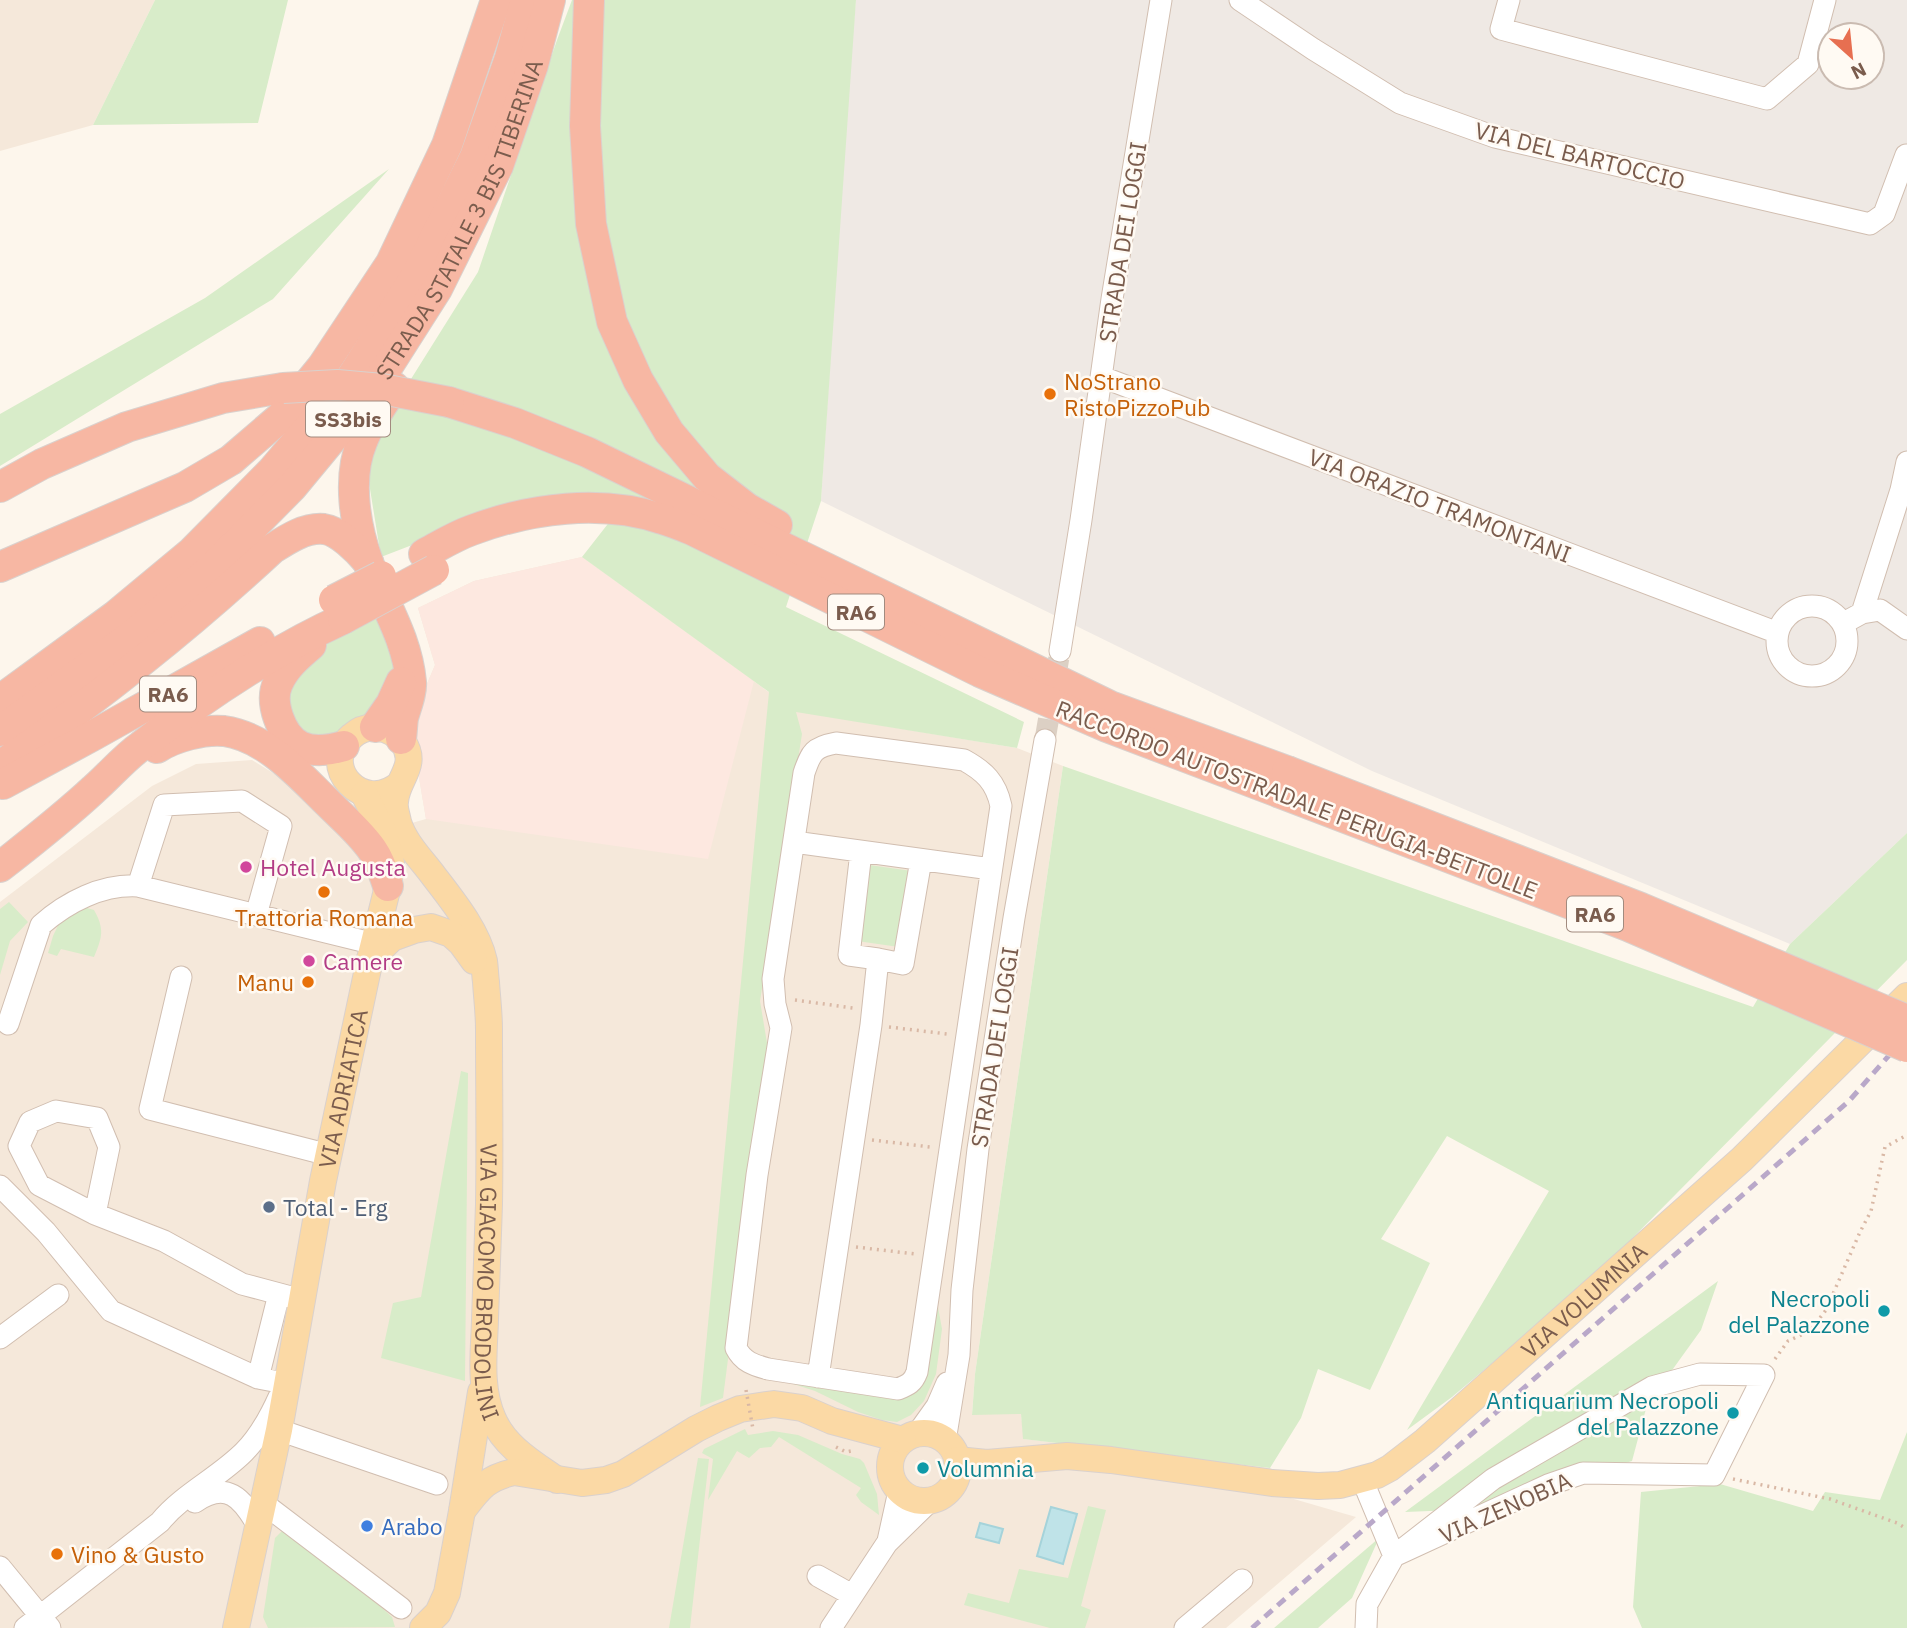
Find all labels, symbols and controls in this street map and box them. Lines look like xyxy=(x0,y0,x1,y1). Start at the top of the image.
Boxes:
north arrow xyxy=(1816,21,1886,91)
street label: STRADA STATALE 3 BIS TIBERINA xyxy=(368,55,549,385)
text: N xyxy=(1847,57,1870,85)
street label: VIA DEL BARTOCCIO xyxy=(1472,114,1688,196)
street label: STRADA DEI LOGGI xyxy=(1091,140,1153,344)
place label: NoStrano RistoPizzoPub xyxy=(1064,366,1210,422)
marker: NoStrano RistoPizzoPub xyxy=(1042,386,1058,402)
road number: SS3bis xyxy=(306,402,390,436)
street label: VIA ORAZIO TRAMONTANI xyxy=(1304,441,1576,569)
road number: RA6 xyxy=(828,594,884,630)
road number: RA6 xyxy=(140,676,196,712)
street label: RACCORDO AUTOSTRADALE PERUGIA-BETTOLLE xyxy=(1052,693,1542,905)
place label: Hotel Augusta xyxy=(260,852,406,882)
marker: Hotel Augusta xyxy=(238,859,254,875)
marker: Trattoria Romana xyxy=(316,884,332,900)
road number: RA6 xyxy=(1567,897,1623,932)
place label: Trattoria Romana xyxy=(235,902,413,932)
street label: STRADA DEI LOGGI xyxy=(963,945,1025,1149)
place label: Camere xyxy=(323,946,403,976)
marker: Camere xyxy=(301,953,317,969)
place label: Manu xyxy=(237,967,294,997)
marker: Manu xyxy=(300,974,316,990)
street label: VIA ADRIATICA xyxy=(311,1006,374,1171)
street label: VIA GIACOMO BRODOLINI xyxy=(468,1143,507,1425)
place label: Total - Erg xyxy=(283,1192,388,1222)
marker: Total - Erg xyxy=(261,1199,277,1215)
street label: VIA VOLUMNIA xyxy=(1514,1236,1653,1364)
place label: Necropoli del Palazzone xyxy=(1728,1283,1870,1339)
marker: Necropoli del Palazzone xyxy=(1876,1303,1892,1319)
place label: Antiquarium Necropoli del Palazzone xyxy=(1486,1385,1719,1441)
marker: Antiquarium Necropoli del Palazzone xyxy=(1725,1405,1741,1421)
place label: Volumnia xyxy=(937,1453,1034,1483)
marker: Volumnia xyxy=(915,1460,931,1476)
street label: VIA ZENOBIA xyxy=(1434,1464,1576,1550)
place label: Arabo xyxy=(381,1511,443,1541)
marker: Arabo xyxy=(359,1518,375,1534)
place label: Vino & Gusto xyxy=(71,1539,204,1569)
marker: Vino & Gusto xyxy=(49,1546,65,1562)

